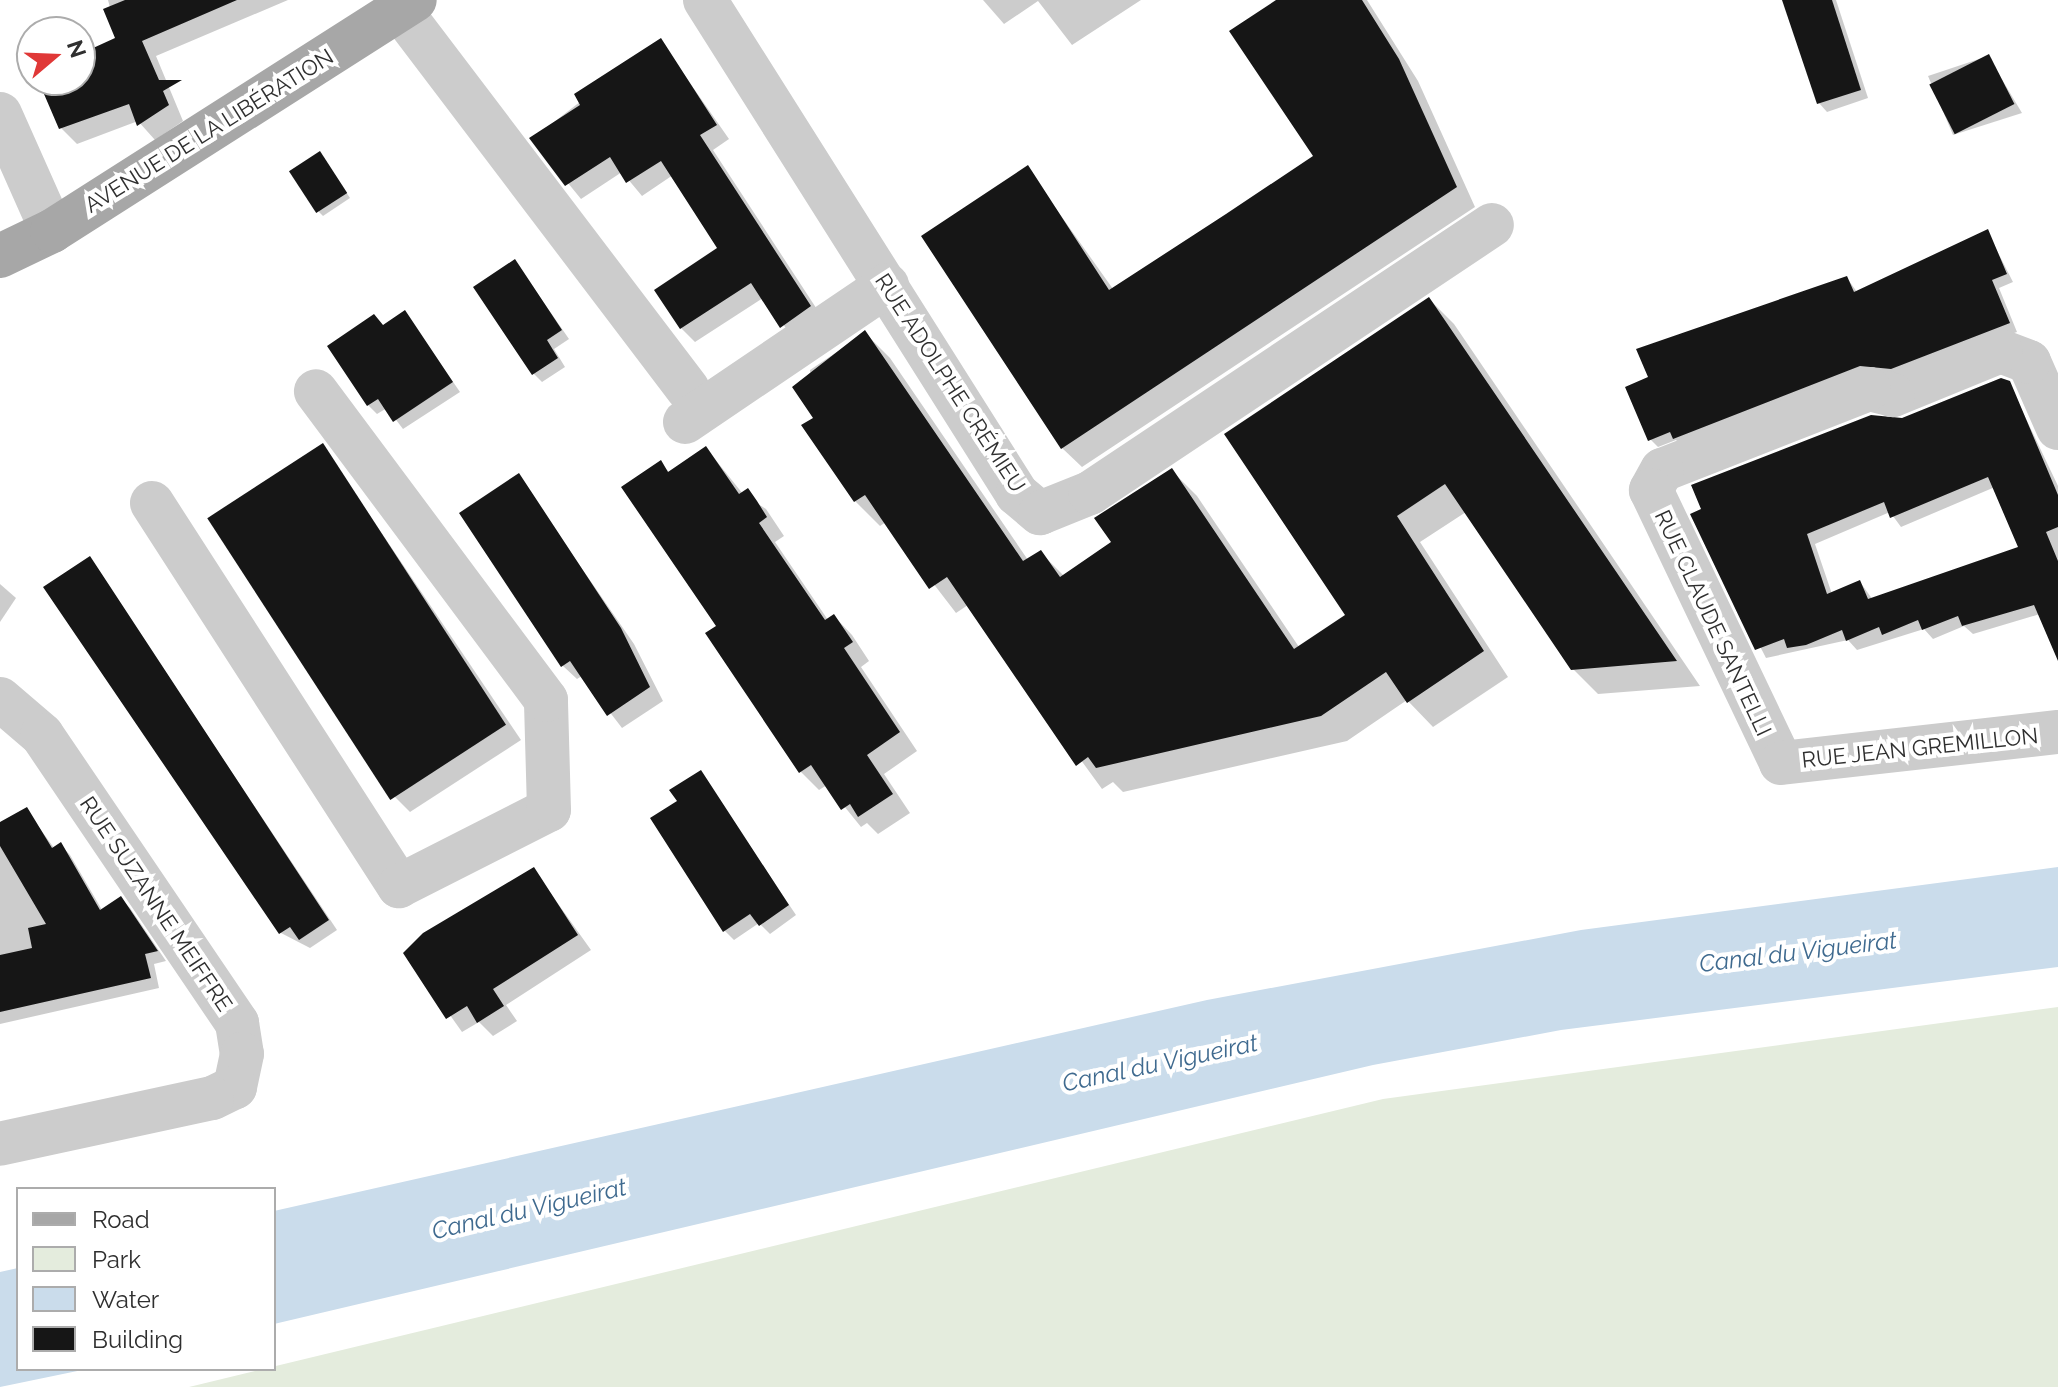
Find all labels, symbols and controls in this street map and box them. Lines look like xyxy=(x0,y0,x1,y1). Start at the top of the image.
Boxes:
north arrow xyxy=(16,16,96,96)
text: N xyxy=(62,37,92,61)
street label: AVENUE DE LA LIBÉRATION xyxy=(79,43,339,219)
street label: RUE ADOLPHE CRÉMIEU xyxy=(869,268,1031,498)
street label: RUE CLAUDE SANTELLI xyxy=(1649,506,1777,740)
street label: RUE JEAN GREMILLON xyxy=(1800,722,2040,774)
street label: RUE SUZANNE MEIFFRE xyxy=(74,792,238,1016)
water label: Canal du Vigueirat xyxy=(1697,925,1899,979)
water label: Canal du Vigueirat xyxy=(1059,1028,1261,1098)
water label: Canal du Vigueirat xyxy=(428,1172,630,1246)
legend xyxy=(16,1187,276,1371)
text: Road xyxy=(92,1205,150,1234)
text: Park xyxy=(92,1245,141,1274)
text: Water xyxy=(92,1285,159,1314)
text: Building xyxy=(92,1325,183,1354)

